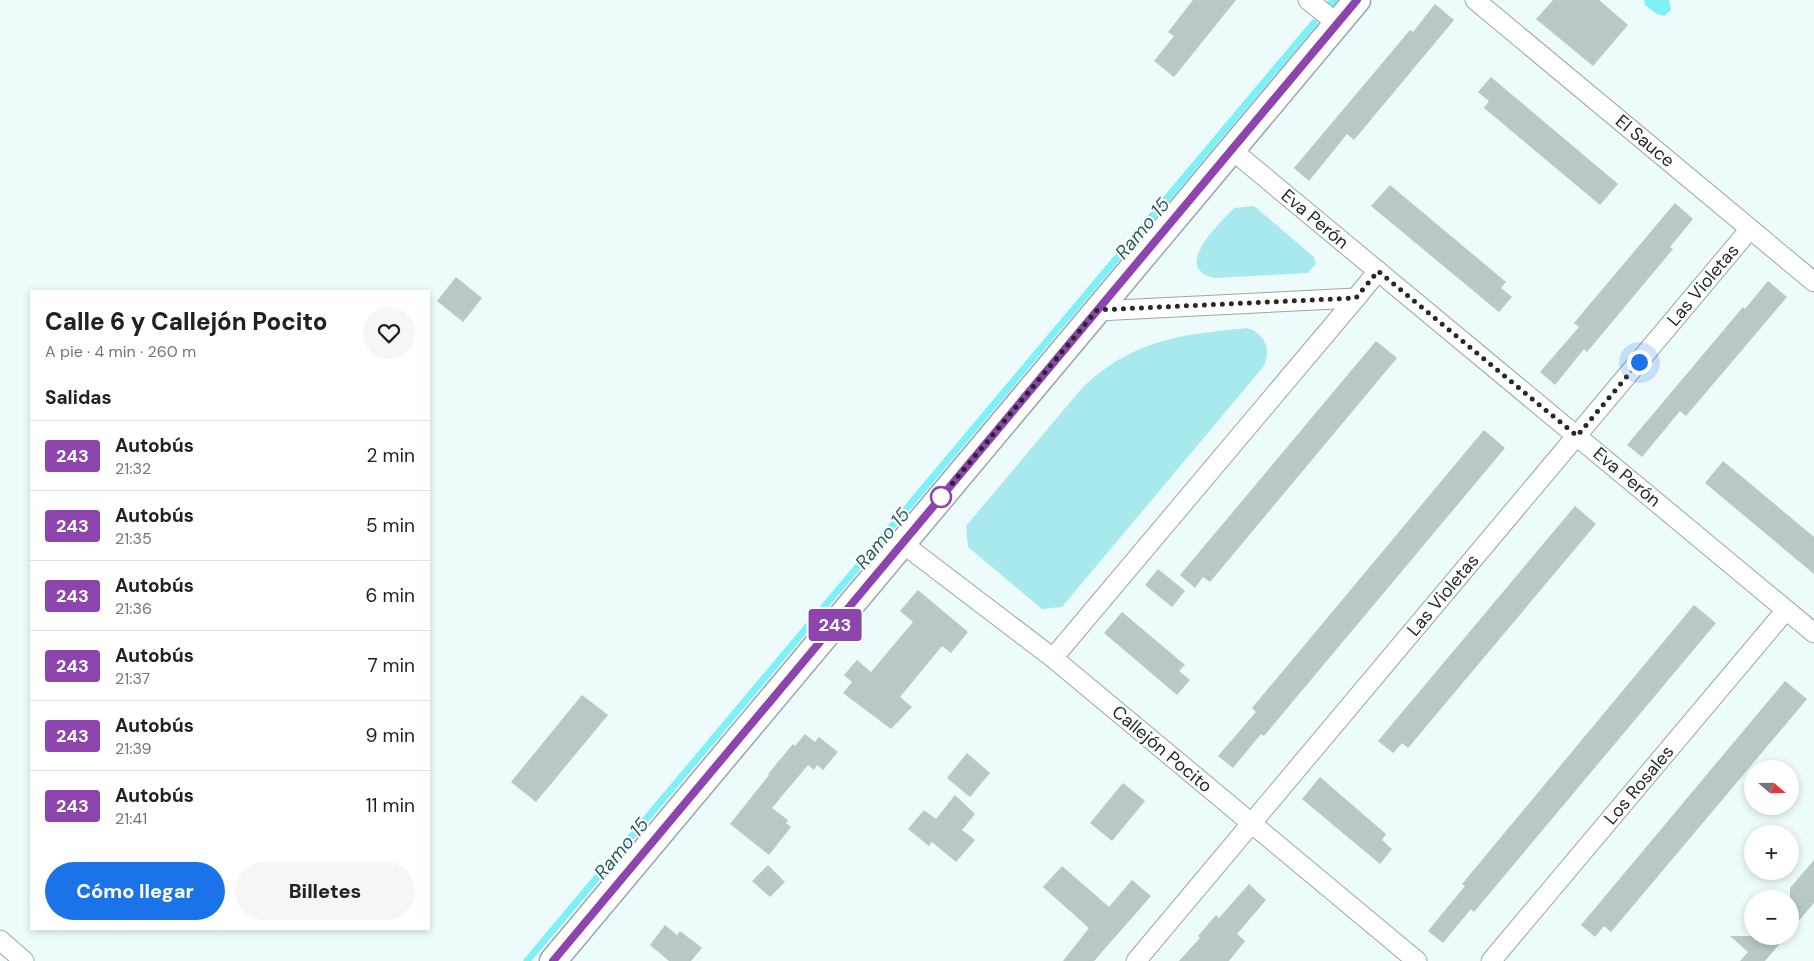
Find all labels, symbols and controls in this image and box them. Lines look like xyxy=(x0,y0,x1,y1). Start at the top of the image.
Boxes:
street label: El Sauce xyxy=(1610,109,1680,173)
street label: Eva Perón xyxy=(1276,184,1354,254)
water label: Ramo 15 xyxy=(1109,192,1176,264)
street label: Las Violetas xyxy=(1662,239,1744,331)
text: Calle 6 y Callejón Pocito xyxy=(45,306,327,337)
button: heart xyxy=(363,307,415,359)
text: A pie · 4 min · 260 m xyxy=(45,341,196,362)
your location xyxy=(1627,350,1652,375)
text: Salidas xyxy=(45,385,112,410)
text: Autobús xyxy=(115,433,194,458)
street label: Eva Perón xyxy=(1588,442,1666,512)
text: 2 min xyxy=(367,443,415,468)
text: 243 xyxy=(56,444,89,468)
text: 21:32 xyxy=(115,458,151,479)
unlabelled marker xyxy=(930,486,952,508)
water label: Ramo 15 xyxy=(849,502,916,574)
text: Autobús xyxy=(115,503,194,528)
text: 5 min xyxy=(366,513,415,538)
text: 243 xyxy=(56,514,89,538)
text: 21:35 xyxy=(115,528,152,549)
street label: Las Violetas xyxy=(1402,549,1484,641)
text: Autobús xyxy=(115,573,194,598)
text: 6 min xyxy=(366,583,415,608)
text: 243 xyxy=(56,584,89,608)
text: 21:36 xyxy=(115,598,152,619)
line badge: 243 xyxy=(806,609,864,641)
text: 243 xyxy=(819,613,851,637)
text: Autobús xyxy=(115,643,194,668)
text: 7 min xyxy=(367,653,415,678)
text: 243 xyxy=(56,654,89,678)
text: 21:37 xyxy=(115,668,150,689)
street label: Callejón Pocito xyxy=(1107,700,1217,798)
text: Autobús xyxy=(115,713,194,738)
text: 9 min xyxy=(366,723,415,748)
text: 243 xyxy=(56,724,89,748)
text: 21:39 xyxy=(115,738,151,759)
street label: Los Rosales xyxy=(1599,740,1679,830)
north arrow xyxy=(1744,760,1799,815)
map controls xyxy=(1744,760,1799,945)
text: Autobús xyxy=(115,783,194,808)
text: 11 min xyxy=(366,793,415,818)
text: 243 xyxy=(56,794,89,818)
text: 21:41 xyxy=(115,808,147,829)
water label: Ramo 15 xyxy=(588,812,655,884)
button: + xyxy=(1744,825,1799,880)
button: Cómo llegar xyxy=(45,862,225,920)
button: Billetes xyxy=(235,862,415,920)
button: − xyxy=(1744,890,1799,945)

